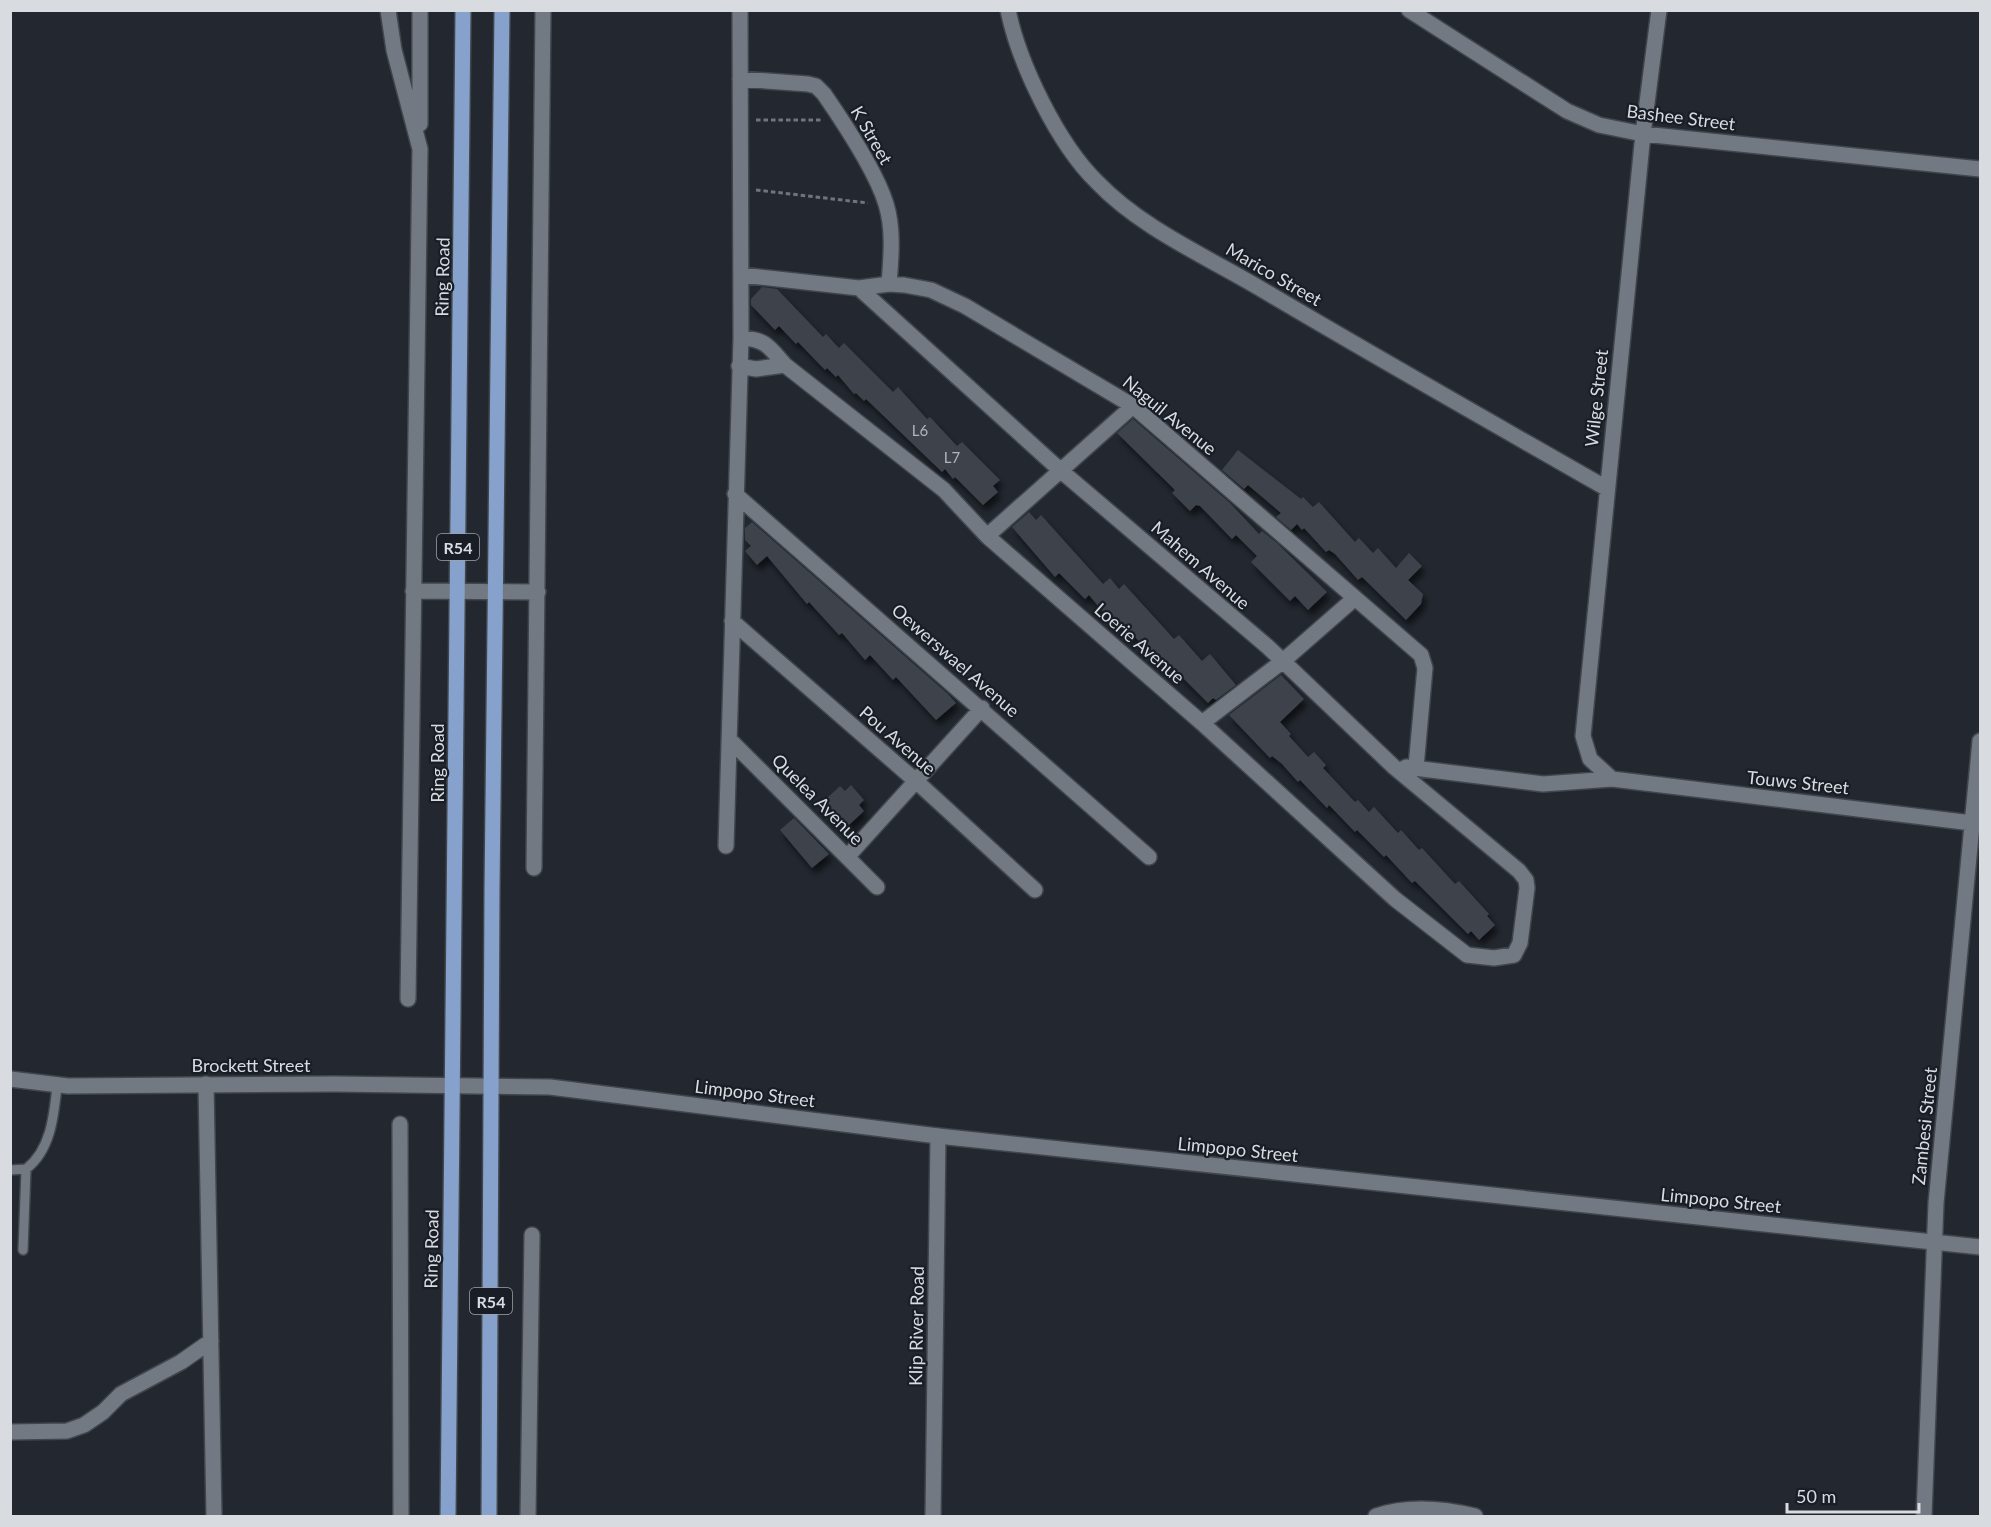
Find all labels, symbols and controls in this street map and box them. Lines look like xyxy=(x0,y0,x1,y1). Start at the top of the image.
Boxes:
street label: Bashee Street xyxy=(1625,99,1737,135)
street label: K Street xyxy=(846,102,898,169)
street label: Ring Road xyxy=(430,237,454,317)
street label: Marico Street xyxy=(1222,238,1326,311)
street label: Wilge Street xyxy=(1580,348,1612,448)
street label: Naguil Avenue xyxy=(1119,371,1221,459)
house number: L6 xyxy=(912,421,928,439)
house number: L7 xyxy=(944,448,960,466)
street label: Mahem Avenue xyxy=(1147,516,1255,614)
road number: R54 xyxy=(437,534,479,560)
street label: Loerie Avenue xyxy=(1090,598,1190,688)
street label: Oewerswael Avenue xyxy=(888,599,1024,721)
street label: Pou Avenue xyxy=(855,701,941,779)
street label: Ring Road xyxy=(426,723,448,803)
street label: Quelea Avenue xyxy=(768,749,868,849)
street label: Touws Street xyxy=(1746,766,1851,798)
street label: Brockett Street xyxy=(192,1054,311,1076)
street label: Zambesi Street xyxy=(1907,1066,1941,1186)
street label: Limpopo Street xyxy=(694,1075,817,1111)
street label: Limpopo Street xyxy=(1177,1132,1300,1166)
street label: Limpopo Street xyxy=(1660,1183,1783,1217)
street label: Ring Road xyxy=(419,1209,443,1289)
street label: Klip River Road xyxy=(904,1266,928,1386)
road number: R54 xyxy=(470,1288,512,1314)
scale bar xyxy=(1787,1476,1919,1514)
text: 50 m xyxy=(1796,1485,1836,1507)

